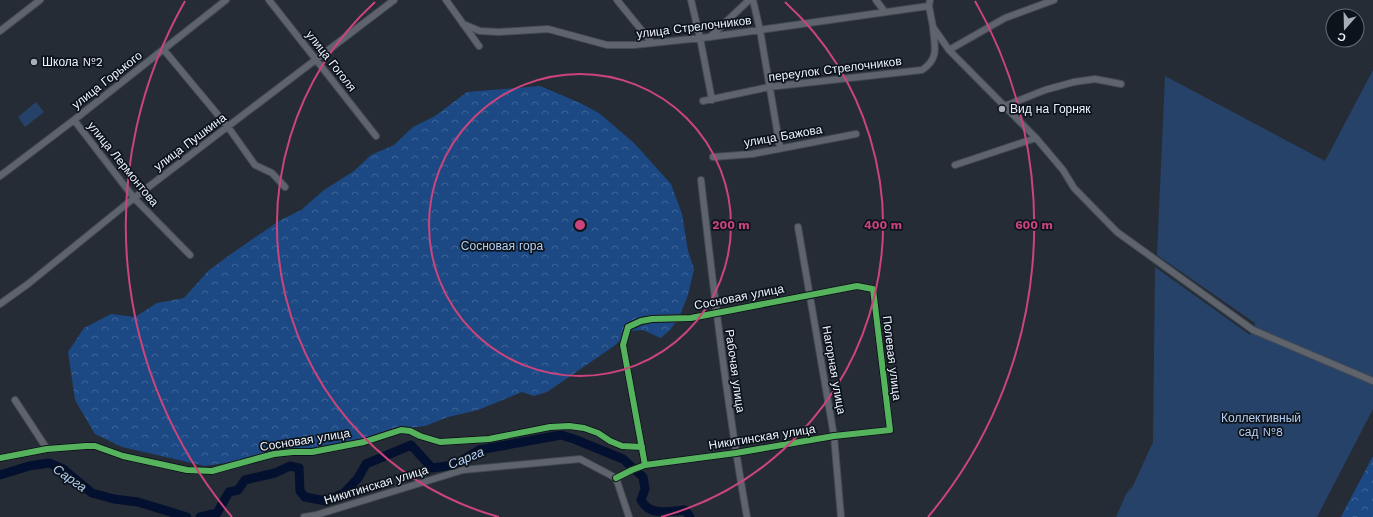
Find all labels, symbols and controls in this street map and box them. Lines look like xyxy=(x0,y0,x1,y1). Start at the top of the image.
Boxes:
north arrow xyxy=(1325,8,1365,48)
street label: улица Стрелочников xyxy=(636,13,752,41)
street label: улица Гоголя xyxy=(303,28,359,94)
text: С xyxy=(1336,29,1348,44)
street label: улица Горького xyxy=(69,48,145,112)
street label: переулок Стрелочников xyxy=(768,54,902,84)
place label: Школа №2 xyxy=(42,55,103,69)
marker: Школа №2 xyxy=(29,57,39,67)
place label: Вид на Горняк xyxy=(1010,102,1091,116)
marker: Вид на Горняк xyxy=(997,104,1007,114)
street label: улица Пушкина xyxy=(151,110,229,174)
street label: улица Лермонтова xyxy=(85,119,162,209)
street label: улица Бажова xyxy=(743,122,824,150)
centre of rings xyxy=(573,218,587,232)
text: 200 m xyxy=(712,218,750,232)
text: 400 m xyxy=(864,218,902,232)
text: 600 m xyxy=(1015,218,1053,232)
park label: Сосновая гора xyxy=(461,239,543,253)
street label: Сосновая улица xyxy=(693,281,785,313)
street label: Полевая улица xyxy=(880,315,904,401)
street label: Нагорная улица xyxy=(819,325,849,416)
street label: Рабочая улица xyxy=(722,328,748,414)
park label: Коллективный сад №8 xyxy=(1221,411,1301,439)
street label: Никитинская улица xyxy=(708,422,817,452)
street label: Сосновая улица xyxy=(259,426,351,454)
water label: Сарга xyxy=(446,444,486,472)
water label: Сарга xyxy=(50,461,90,495)
street label: Никитинская улица xyxy=(322,462,430,507)

